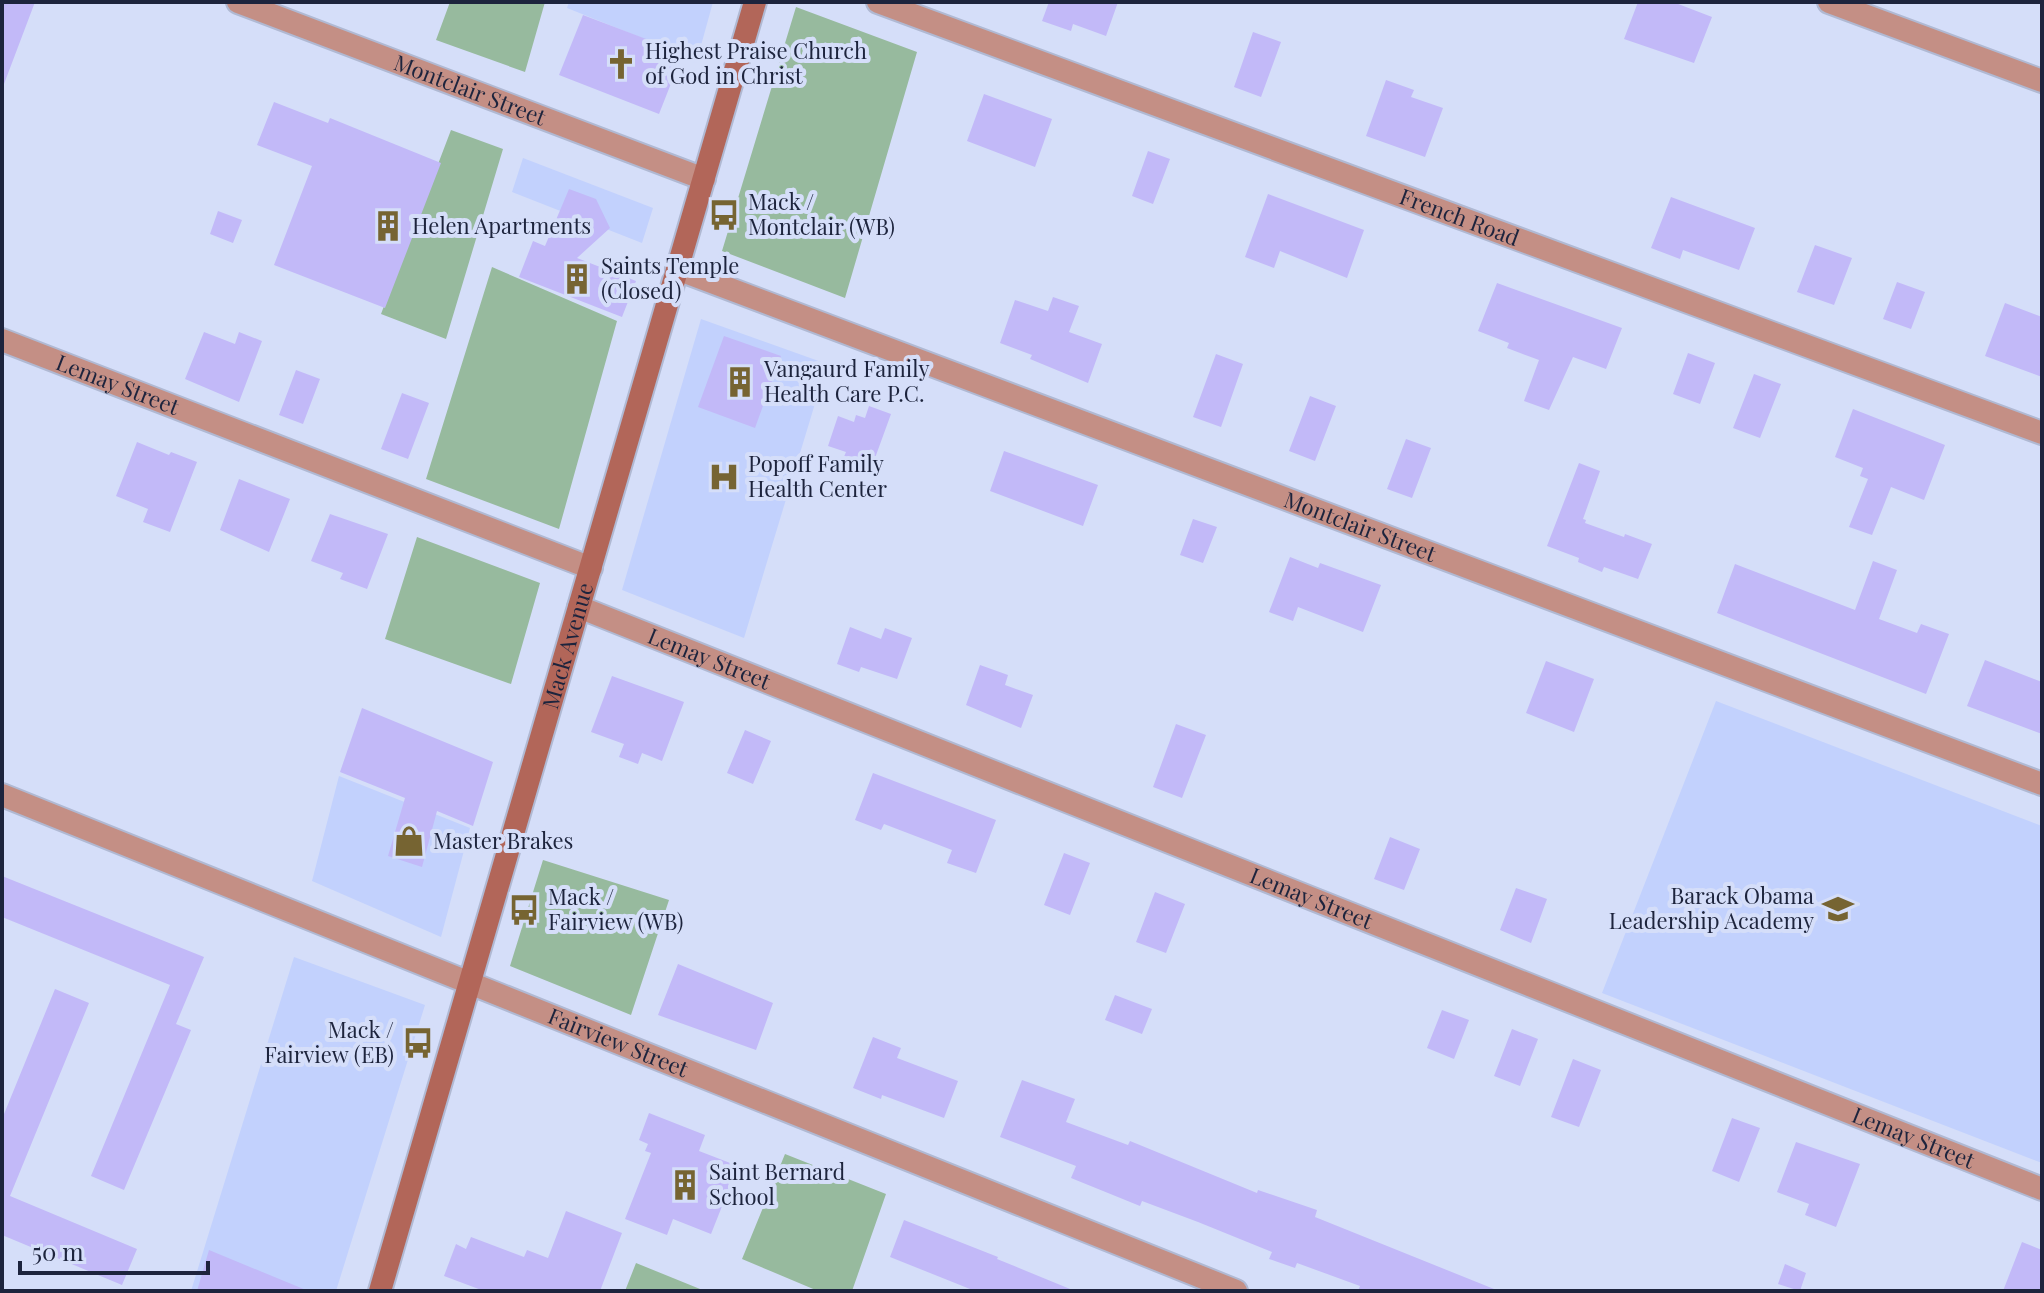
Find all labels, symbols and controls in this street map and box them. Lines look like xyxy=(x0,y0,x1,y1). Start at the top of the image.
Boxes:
place label: Highest Praise Church of God in Christ xyxy=(645,35,867,90)
street label: Montclair Street xyxy=(390,47,551,132)
church icon: Highest Praise Church of God in Christ xyxy=(604,47,638,81)
street label: French Road xyxy=(1396,181,1524,252)
place label: Mack / Montclair (WB) xyxy=(748,186,895,241)
bus stop icon: Mack / Montclair (WB) xyxy=(707,198,741,232)
building icon: Helen Apartments xyxy=(371,209,405,243)
place label: Helen Apartments xyxy=(412,210,591,240)
place label: Saints Temple (Closed) xyxy=(601,250,739,305)
building icon: Saints Temple (Closed) xyxy=(560,262,594,296)
street label: Lemay Street xyxy=(52,346,185,422)
place label: Vangaurd Family Health Care P.C. xyxy=(763,353,930,408)
building icon: Vangaurd Family Health Care P.C. xyxy=(723,365,757,399)
place label: Popoff Family Health Center xyxy=(748,448,887,503)
hospital icon: Popoff Family Health Center xyxy=(707,460,741,494)
street label: Montclair Street xyxy=(1280,483,1442,568)
street label: Mack Avenue xyxy=(534,579,599,712)
street label: Lemay Street xyxy=(644,620,776,696)
shop icon: Master Brakes xyxy=(392,824,426,858)
place label: Master Brakes xyxy=(433,825,573,855)
street label: Lemay Street xyxy=(1246,859,1378,936)
place label: Barack Obama Leadership Academy xyxy=(1609,880,1814,935)
place label: Mack / Fairview (WB) xyxy=(548,881,684,936)
school or university icon: Barack Obama Leadership Academy xyxy=(1821,892,1855,926)
bus stop icon: Mack / Fairview (WB) xyxy=(507,893,541,927)
street label: Fairview Street xyxy=(544,1000,694,1084)
place label: Mack / Fairview (EB) xyxy=(264,1014,394,1069)
bus stop icon: Mack / Fairview (EB) xyxy=(401,1026,435,1060)
street label: Lemay Street xyxy=(1848,1099,1981,1175)
place label: Saint Bernard School xyxy=(709,1156,845,1211)
building icon: Saint Bernard School xyxy=(668,1168,702,1202)
scale bar xyxy=(20,1225,208,1275)
text: 50 m xyxy=(32,1235,84,1267)

